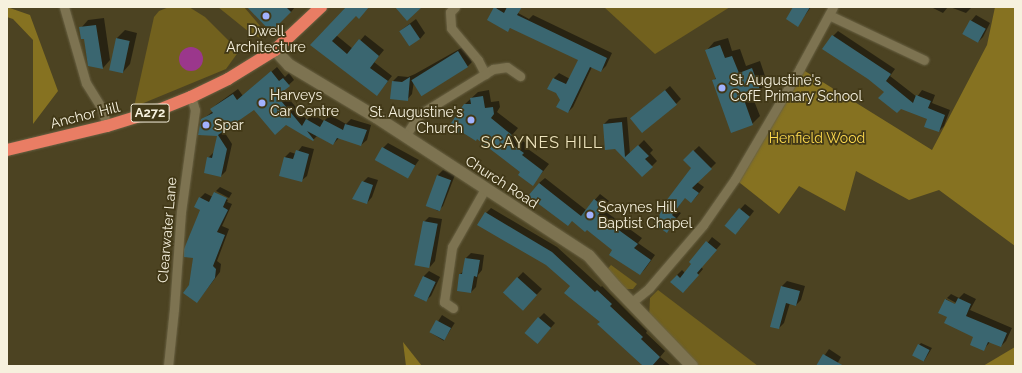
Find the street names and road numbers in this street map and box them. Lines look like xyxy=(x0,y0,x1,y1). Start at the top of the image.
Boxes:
street label: Anchor Hill xyxy=(48,98,122,132)
road number: A272 xyxy=(130,102,170,124)
street label: Church Road xyxy=(462,152,542,212)
street label: Clearwater Lane xyxy=(154,176,180,284)

